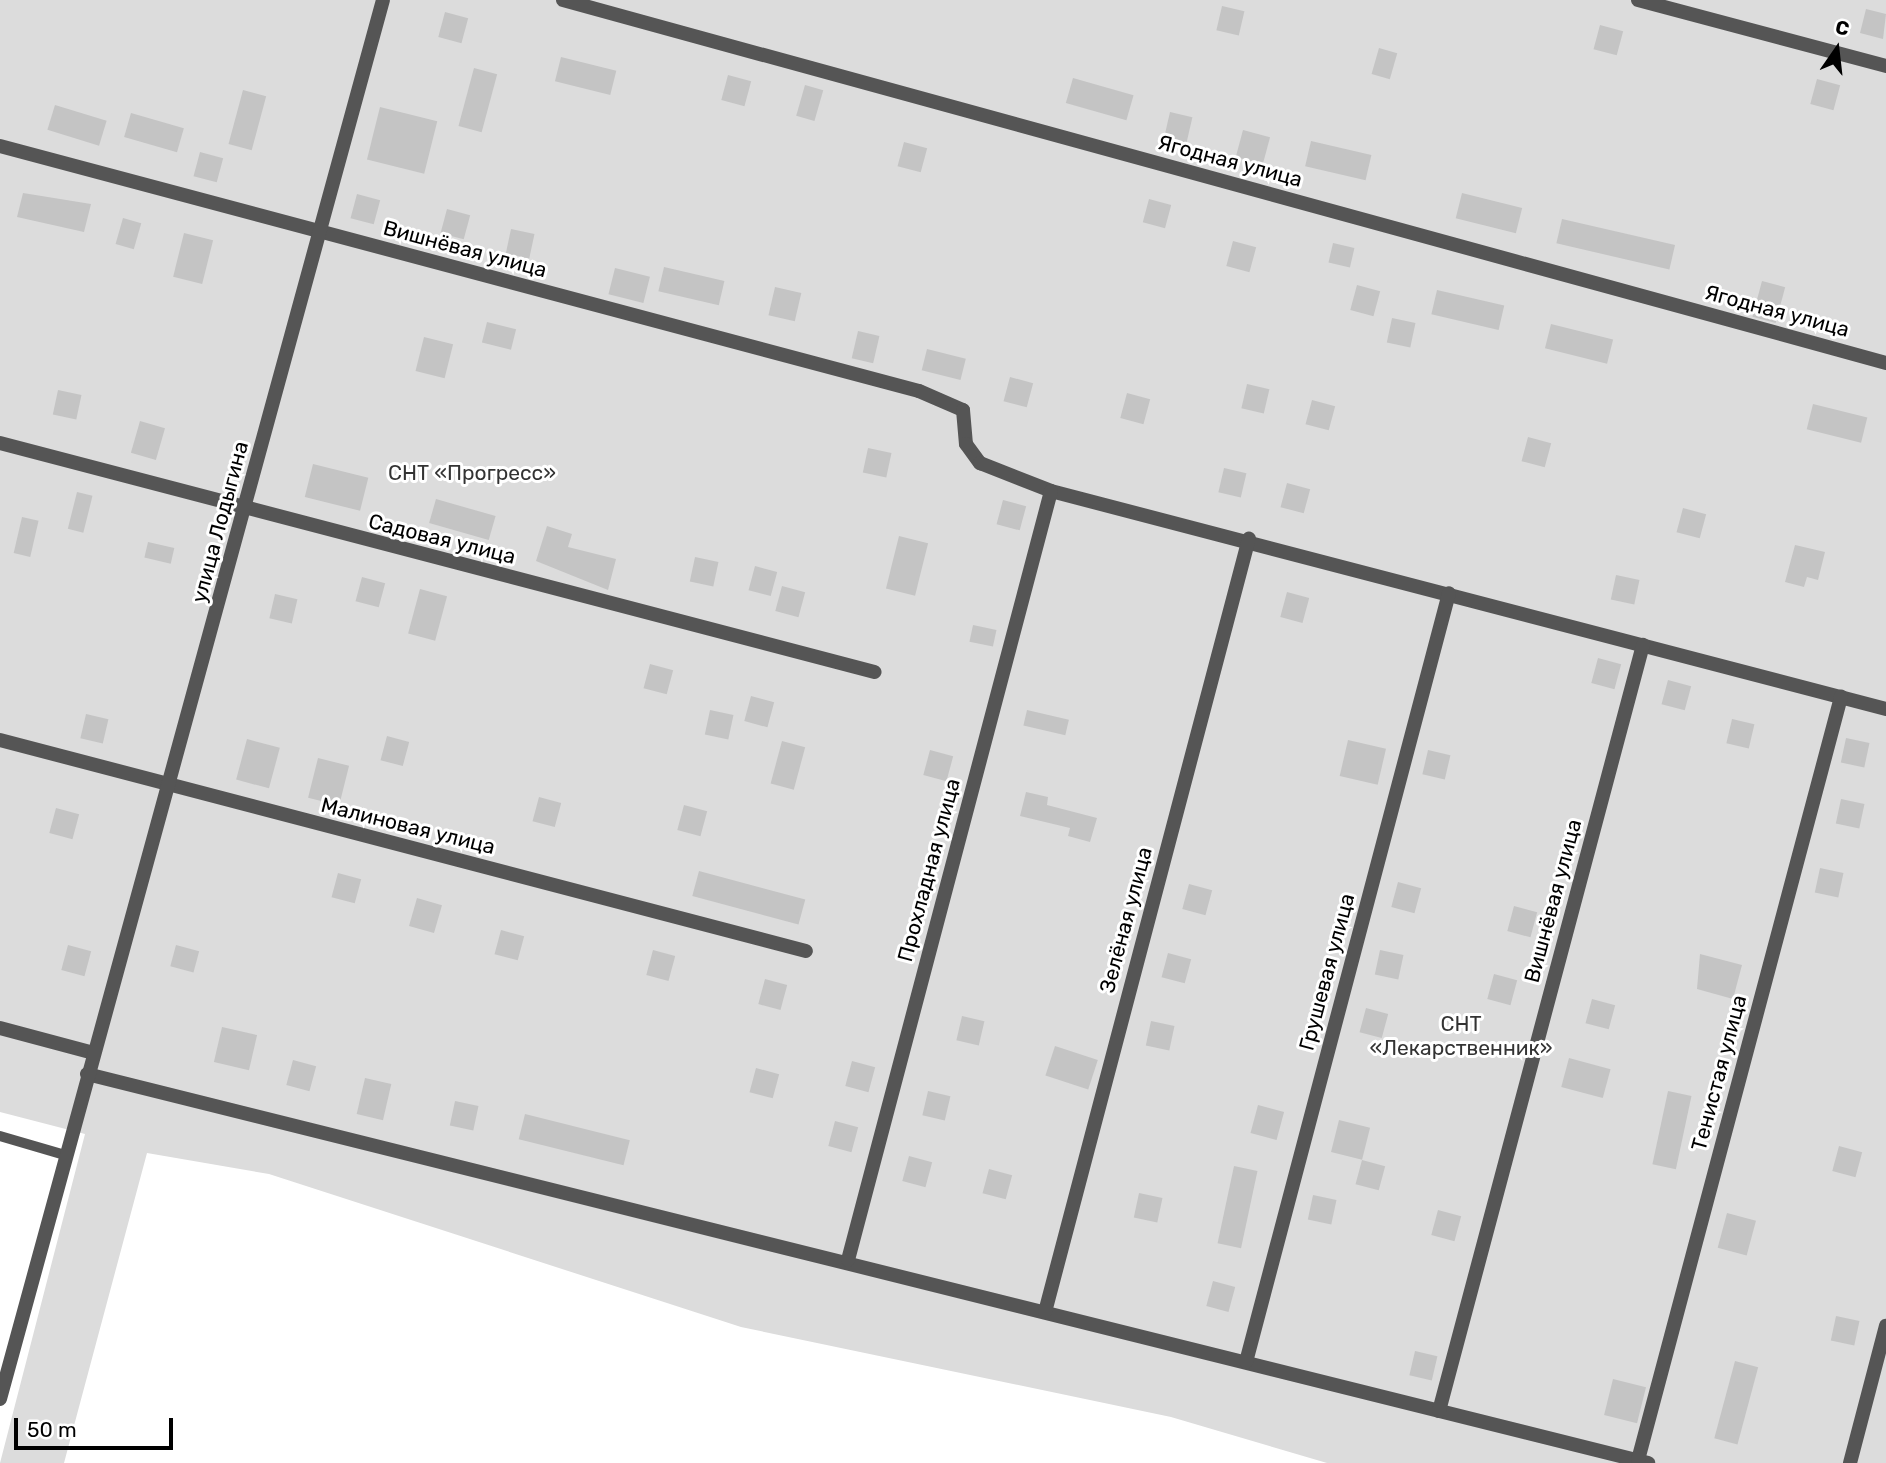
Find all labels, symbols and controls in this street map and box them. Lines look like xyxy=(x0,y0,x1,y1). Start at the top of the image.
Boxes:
north arrow xyxy=(1802,14,1872,84)
text: С xyxy=(1833,15,1851,41)
street label: Ягодная улица xyxy=(1155,130,1305,192)
street label: Вишнёвая улица xyxy=(380,215,550,283)
street label: Ягодная улица xyxy=(1702,280,1852,342)
street label: улица Лодыгина xyxy=(186,439,254,605)
park label: СНТ «Прогресс» xyxy=(388,460,556,486)
street label: Садовая улица xyxy=(366,509,518,569)
street label: Прохладная улица xyxy=(892,776,966,964)
street label: Малиновая улица xyxy=(318,792,498,860)
street label: Вишнёвая улица xyxy=(1519,816,1587,986)
street label: Зелёная улица xyxy=(1094,844,1158,996)
street label: Грушевая улица xyxy=(1294,891,1360,1053)
street label: Тенистая улица xyxy=(1686,992,1752,1154)
park label: СНТ «Лекарственник» xyxy=(1370,1011,1552,1061)
scale bar xyxy=(18,1404,177,1448)
text: 50 m xyxy=(27,1417,77,1442)

